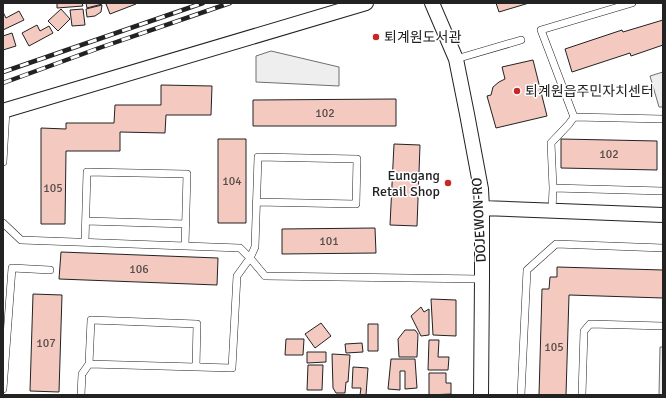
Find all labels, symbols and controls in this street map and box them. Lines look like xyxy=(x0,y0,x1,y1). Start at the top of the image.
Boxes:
place label: 퇴계원도서관 xyxy=(384,29,461,46)
marker: 퇴계원도서관 xyxy=(371,32,381,42)
place label: 퇴계원읍주민자치센터 xyxy=(525,83,654,100)
marker: 퇴계원읍주민자치센터 xyxy=(512,86,522,96)
house number: 102 xyxy=(315,106,335,121)
house number: 102 xyxy=(599,147,619,162)
place label: Eungang Retail Shop xyxy=(372,167,440,200)
house number: 104 xyxy=(222,174,242,189)
street label: DOJEWON-RO xyxy=(468,177,490,263)
marker: Eungang Retail Shop xyxy=(443,178,453,188)
house number: 105 xyxy=(43,181,63,196)
house number: 101 xyxy=(319,234,339,249)
house number: 106 xyxy=(129,262,149,277)
house number: 107 xyxy=(36,336,56,351)
house number: 105 xyxy=(544,340,564,355)

